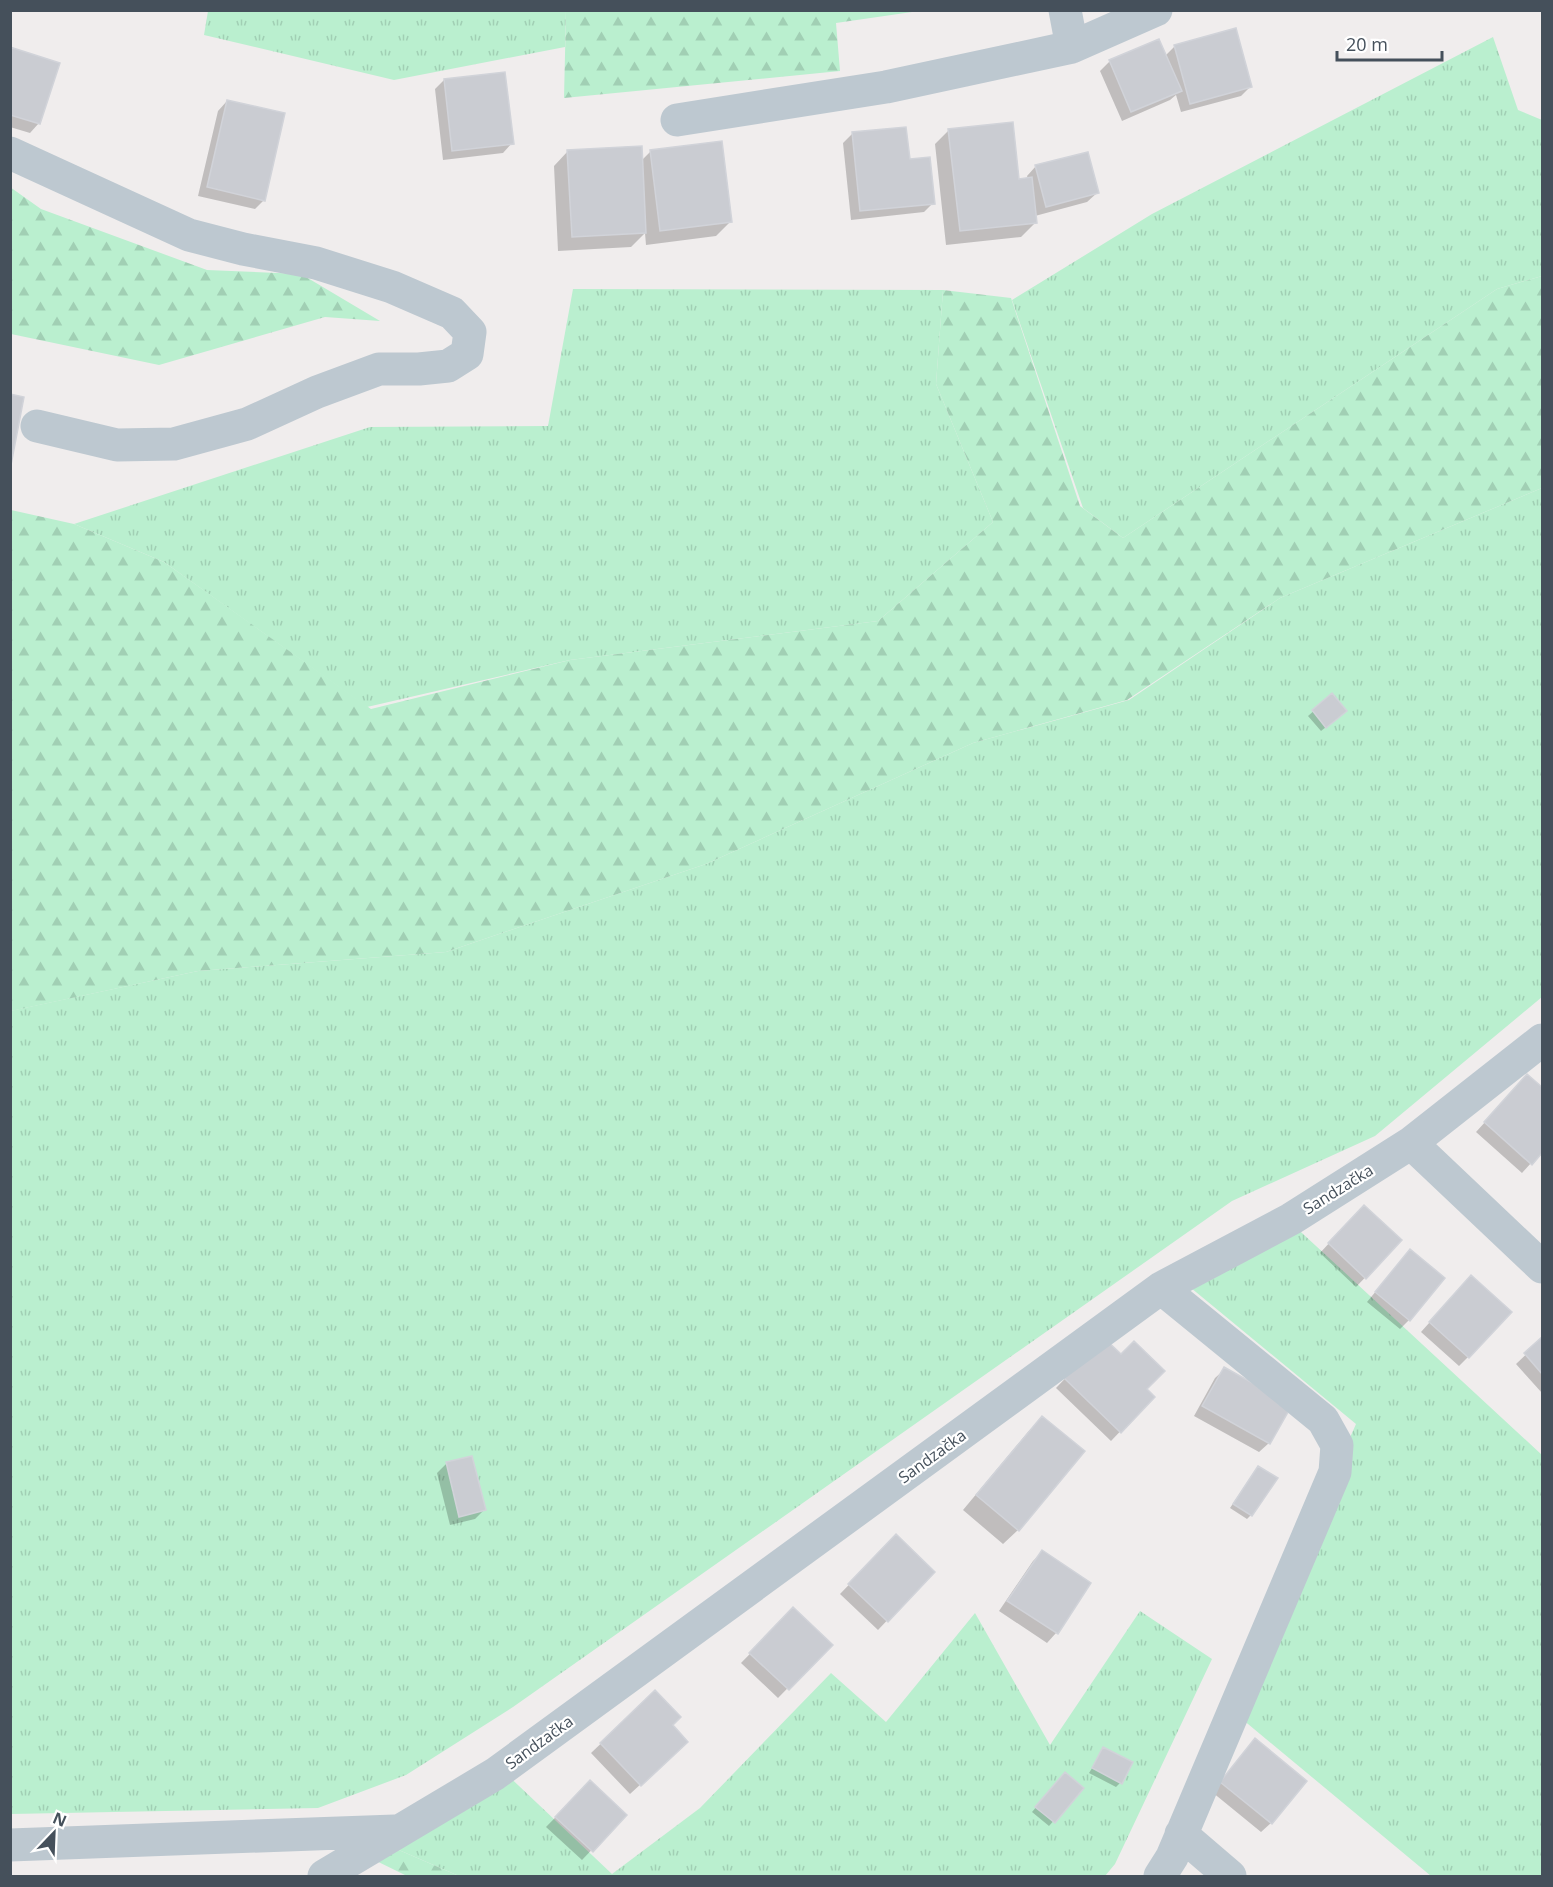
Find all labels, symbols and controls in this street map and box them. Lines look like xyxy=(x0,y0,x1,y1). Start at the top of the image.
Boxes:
scale bar xyxy=(1337,24,1442,62)
text: 20 m xyxy=(1346,32,1388,56)
street label: Sandzačka xyxy=(1299,1159,1377,1219)
street label: Sandzačka xyxy=(894,1424,970,1488)
street label: Sandzačka xyxy=(501,1710,577,1774)
north arrow xyxy=(24,1803,84,1863)
text: N xyxy=(50,1807,70,1832)

